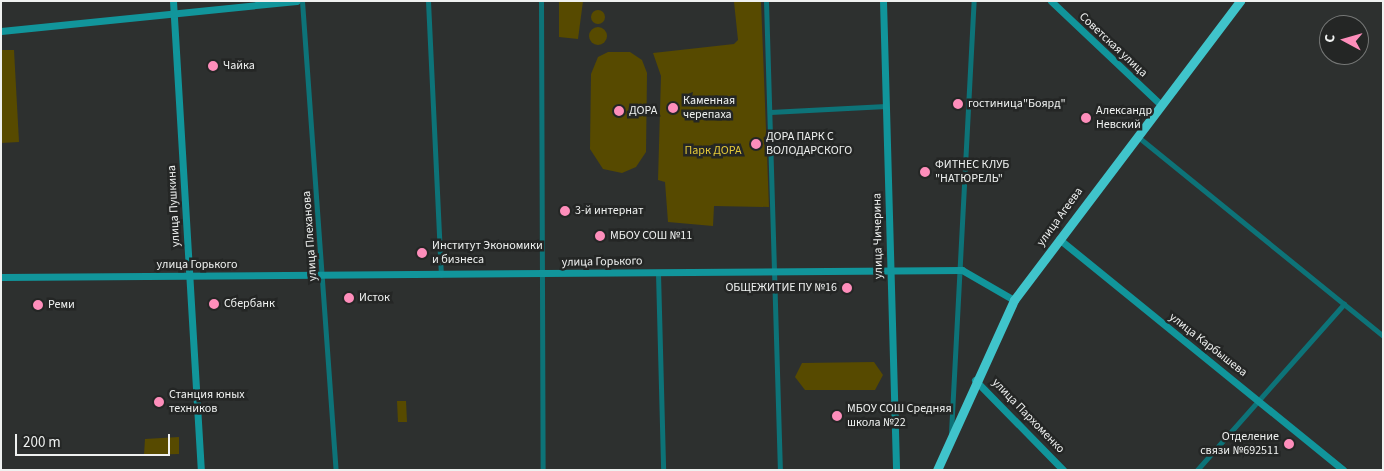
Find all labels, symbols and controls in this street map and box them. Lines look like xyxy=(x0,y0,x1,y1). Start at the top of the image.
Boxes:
street label: Советская улица xyxy=(1076,10,1150,80)
north arrow xyxy=(1319,15,1369,65)
text: С xyxy=(1320,33,1340,44)
place label: Чайка xyxy=(223,59,255,73)
marker: Чайка xyxy=(207,60,219,72)
place label: Каменная черепаха xyxy=(683,94,735,122)
place label: гостиница"Боярд" xyxy=(968,97,1066,111)
marker: гостиница"Боярд" xyxy=(952,98,964,110)
marker: Каменная черепаха xyxy=(667,102,679,114)
place label: ДОРА xyxy=(629,104,657,118)
place label: Александр Невский xyxy=(1096,104,1152,132)
marker: ДОРА xyxy=(613,105,625,117)
marker: Александр Невский xyxy=(1080,112,1092,124)
place label: ДОРА ПАРК С ВОЛОДАРСКОГО xyxy=(766,130,852,158)
marker: ДОРА ПАРК С ВОЛОДАРСКОГО xyxy=(750,138,762,150)
park label: Парк ДОРА xyxy=(684,144,742,158)
place label: ФИТНЕС КЛУБ "НАТЮРЕЛЬ" xyxy=(935,158,1009,186)
street label: улица Пушкина xyxy=(165,165,183,247)
marker: ФИТНЕС КЛУБ "НАТЮРЕЛЬ" xyxy=(919,166,931,178)
street label: улица Агеева xyxy=(1034,185,1086,249)
street label: улица Плеханова xyxy=(300,190,320,282)
street label: улица Чичерина xyxy=(870,193,886,279)
place label: 3-й интернат xyxy=(575,204,644,218)
marker: 3-й интернат xyxy=(559,205,571,217)
place label: МБОУ СОШ №11 xyxy=(610,229,692,243)
marker: МБОУ СОШ №11 xyxy=(594,230,606,242)
place label: Институт Экономики и бизнеса xyxy=(432,239,543,267)
marker: Институт Экономики и бизнеса xyxy=(416,247,428,259)
street label: улица Горького xyxy=(561,254,643,270)
street label: улица Горького xyxy=(157,258,237,272)
place label: ОБЩЕЖИТИЕ ПУ №16 xyxy=(725,281,837,295)
marker: ОБЩЕЖИТИЕ ПУ №16 xyxy=(841,282,853,294)
place label: Исток xyxy=(359,291,390,305)
marker: Исток xyxy=(343,292,355,304)
place label: Сбербанк xyxy=(224,297,275,311)
place label: Реми xyxy=(48,298,75,312)
marker: Сбербанк xyxy=(208,298,220,310)
marker: Реми xyxy=(32,299,44,311)
street label: улица Карбышева xyxy=(1166,310,1250,380)
street label: улица Пархоменко xyxy=(989,376,1067,456)
place label: Станция юных техников xyxy=(169,388,245,416)
marker: Станция юных техников xyxy=(153,396,165,408)
place label: МБОУ СОШ Средняя школа №22 xyxy=(847,402,952,430)
marker: МБОУ СОШ Средняя школа №22 xyxy=(831,410,843,422)
scale bar xyxy=(18,424,172,456)
place label: Отделение связи №692511 xyxy=(1200,430,1279,458)
text: 200 m xyxy=(23,432,61,453)
marker: Отделение связи №692511 xyxy=(1283,438,1295,450)

